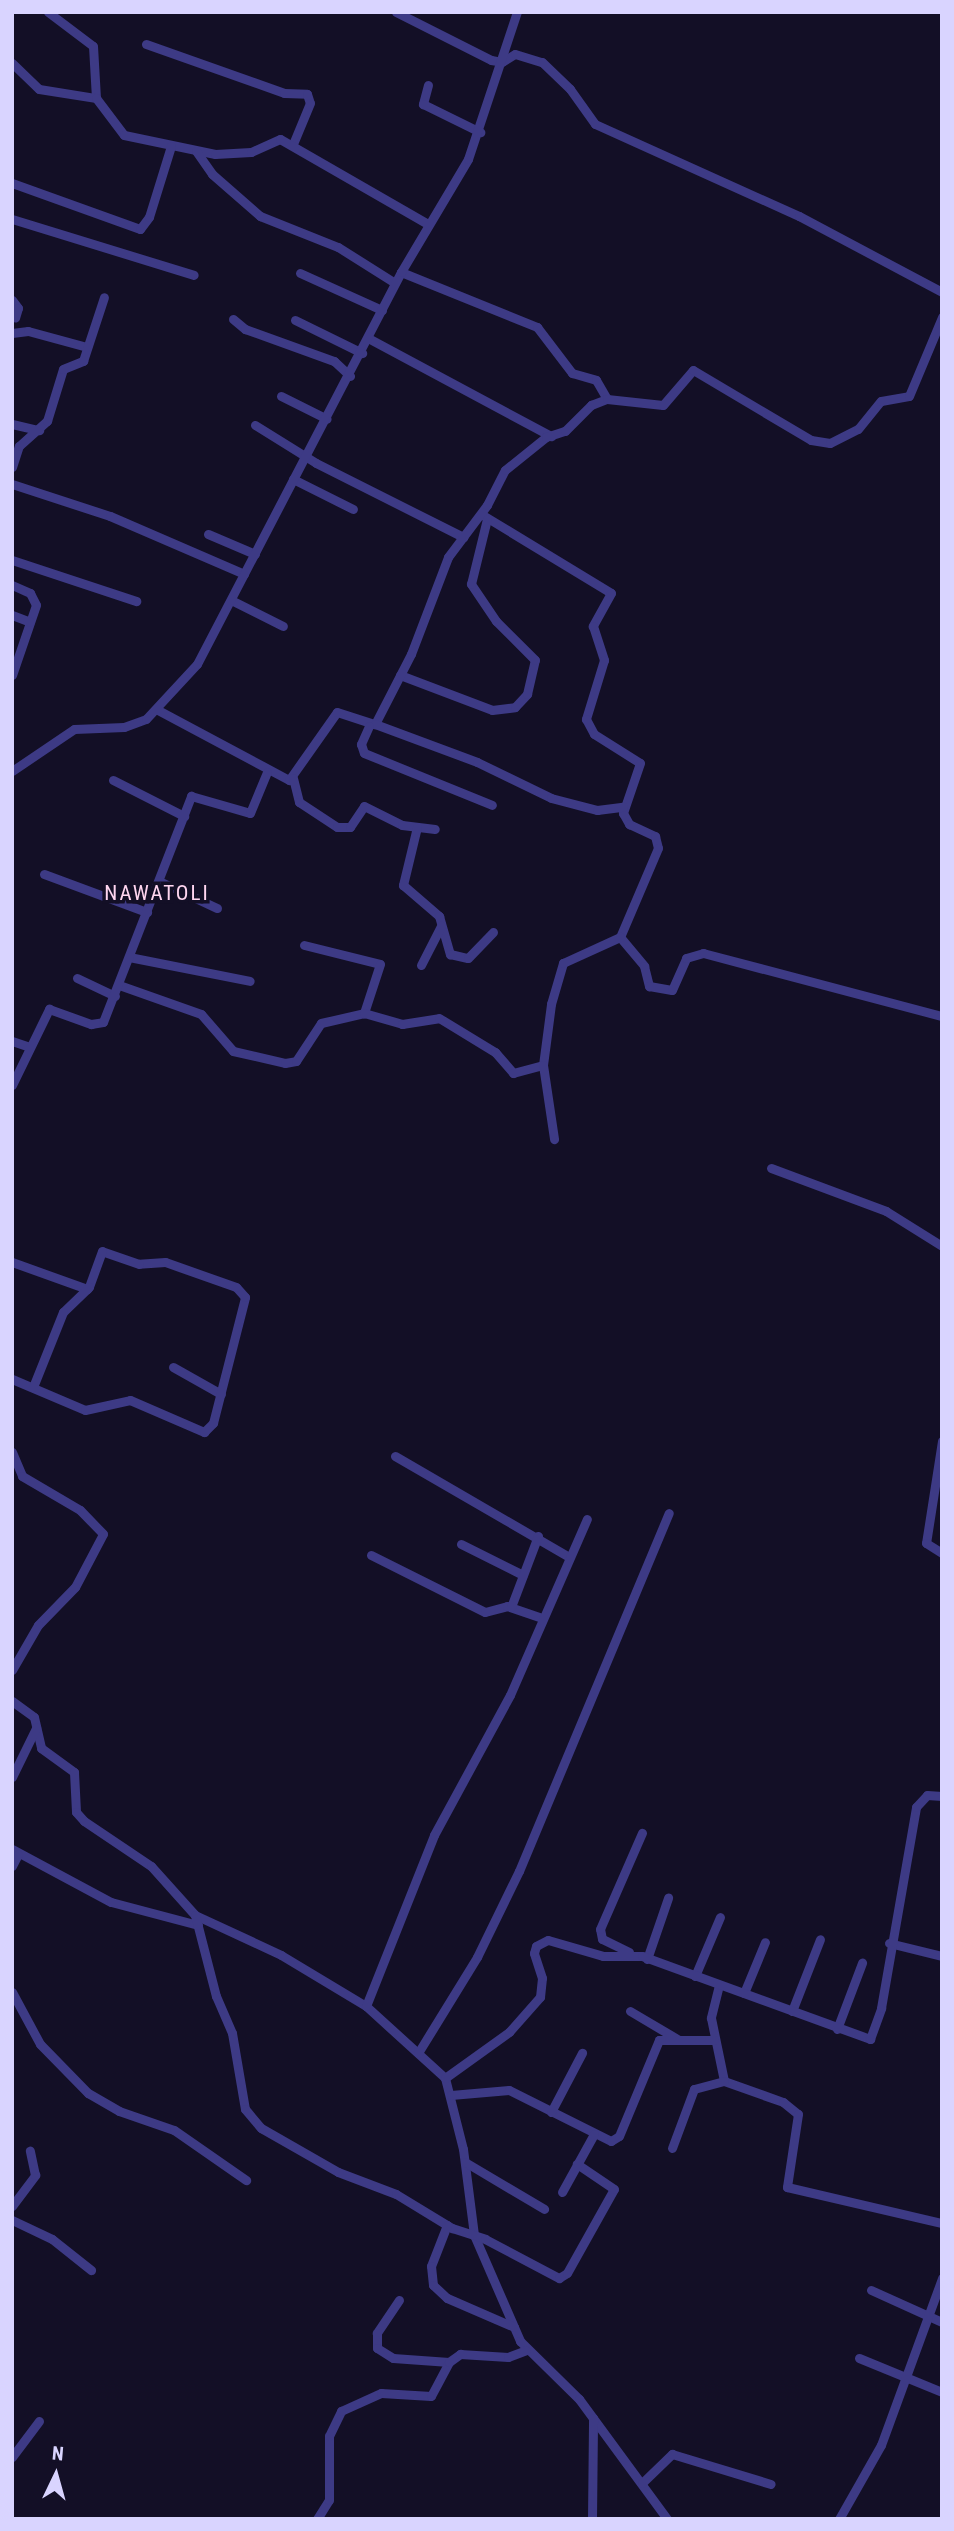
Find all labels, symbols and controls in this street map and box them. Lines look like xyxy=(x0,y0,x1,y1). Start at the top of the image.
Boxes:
district label: NAWATOLI xyxy=(105,880,209,906)
north arrow xyxy=(21,2440,91,2510)
text: N xyxy=(51,2442,65,2466)

